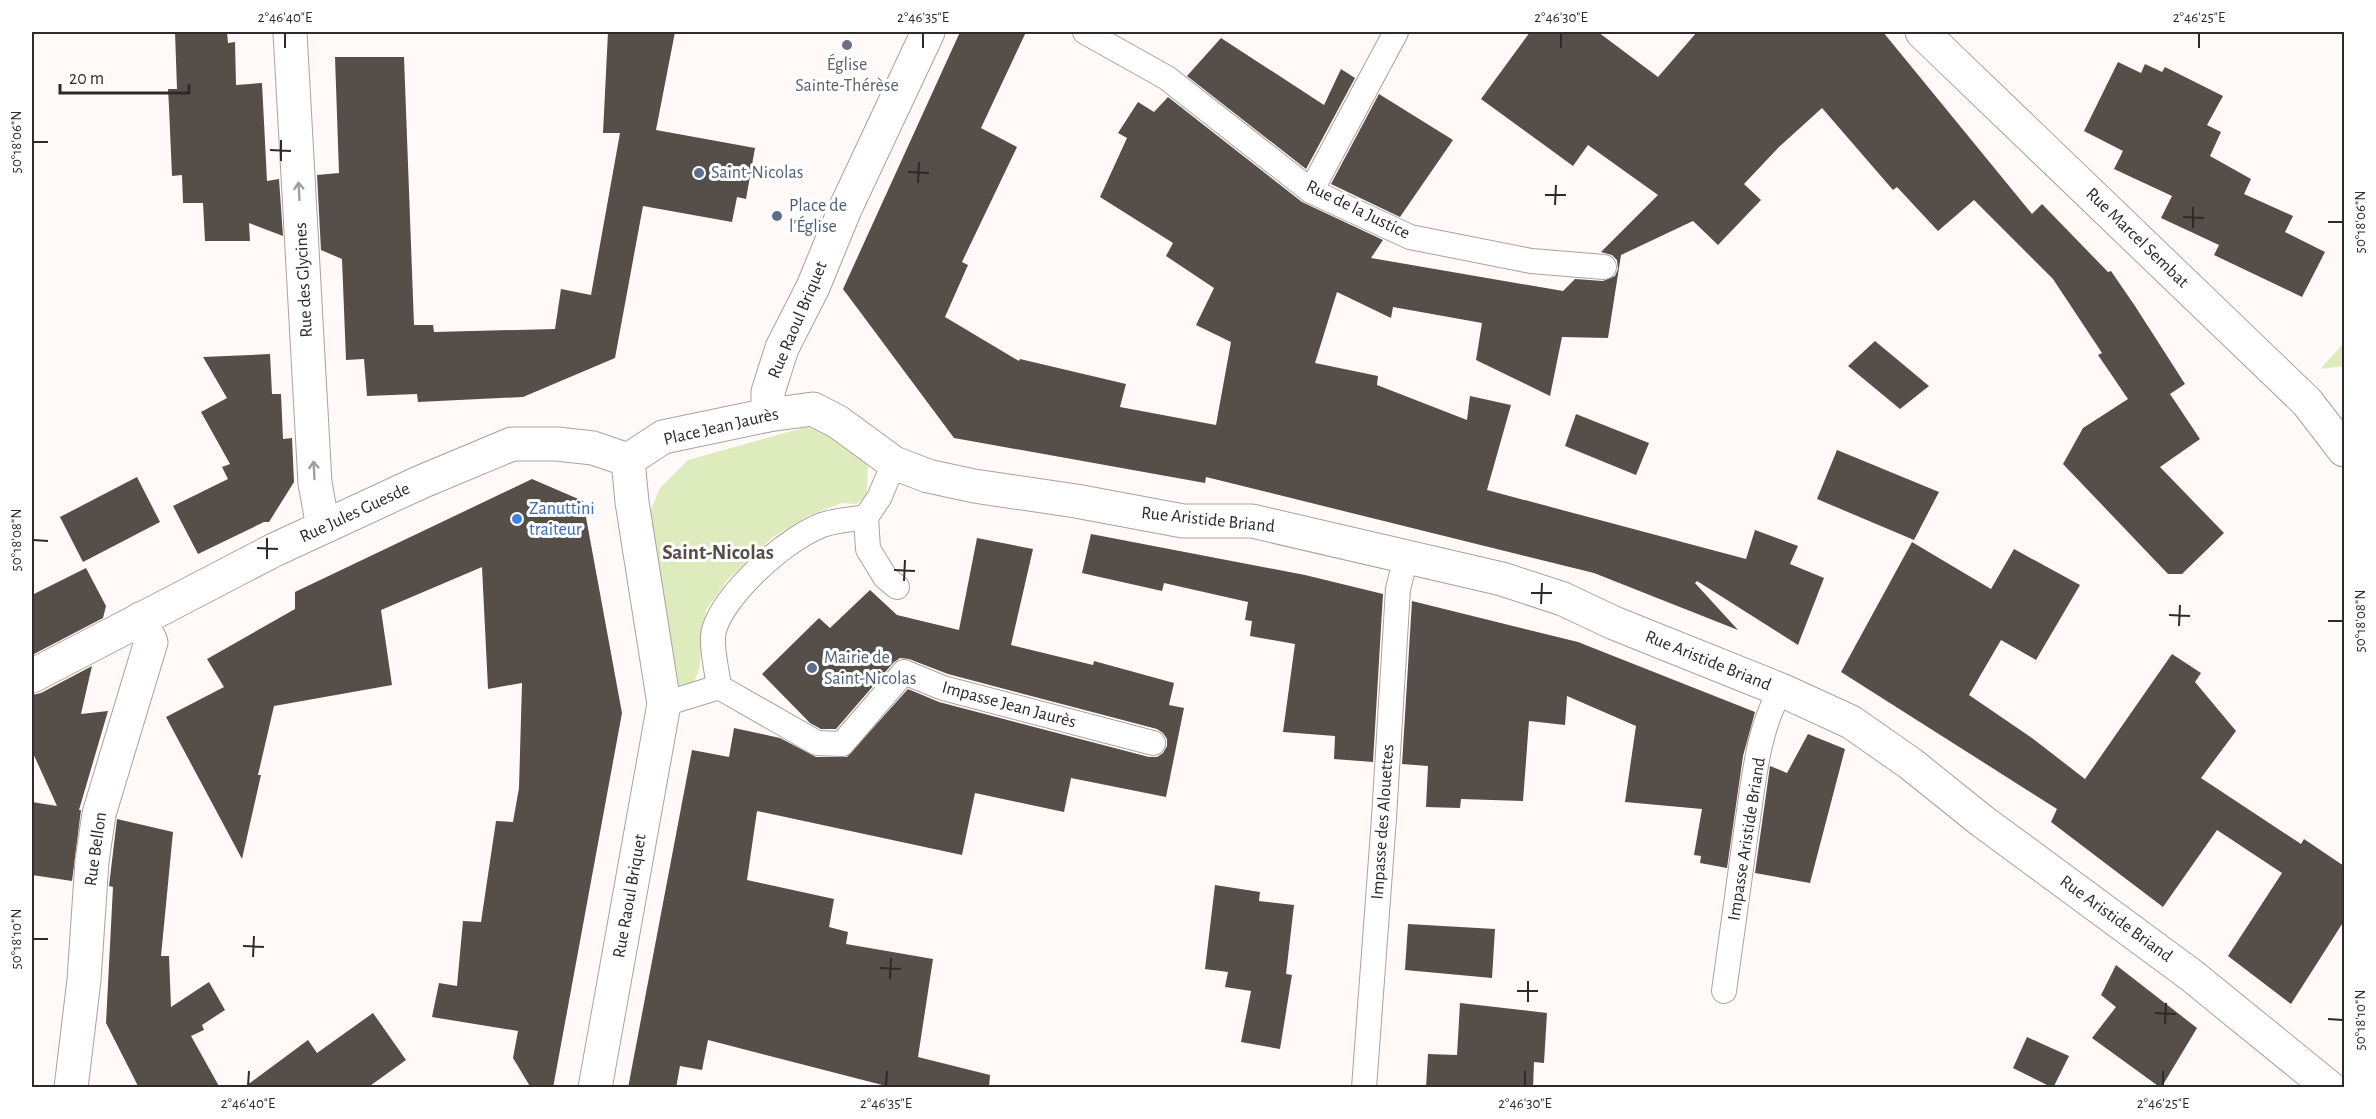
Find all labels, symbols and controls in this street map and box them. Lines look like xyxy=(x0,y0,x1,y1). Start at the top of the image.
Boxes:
text: 2°46'40"E xyxy=(258,10,312,25)
text: 2°46'35"E xyxy=(897,10,949,25)
text: 2°46'30"E xyxy=(1534,10,1588,25)
text: 2°46'25"E xyxy=(2173,10,2225,25)
marker: Église Sainte-Thérèse xyxy=(840,38,854,52)
place label: Église Sainte-Thérèse xyxy=(795,53,899,95)
scale bar xyxy=(60,57,189,95)
text: 20 m xyxy=(69,70,104,88)
text: 50°18'06"N xyxy=(9,111,24,173)
place label: Saint-Nicolas xyxy=(711,164,803,182)
marker: Saint-Nicolas xyxy=(692,166,706,180)
street label: Rue de la Justice xyxy=(1303,177,1413,243)
one-way arrow xyxy=(293,182,304,202)
street label: Rue Marcel Sembat xyxy=(2082,185,2192,291)
text: 50°18'06"N xyxy=(2353,191,2368,253)
place label: Place de l'Église xyxy=(789,197,847,236)
marker: Place de l'Église xyxy=(770,209,784,223)
street label: Rue des Glycines xyxy=(292,222,316,338)
street label: Rue Raoul Briquet xyxy=(765,259,831,381)
street label: Place Jean Jaurès xyxy=(662,405,780,449)
one-way arrow xyxy=(308,460,319,480)
street label: Rue Jules Guesde xyxy=(297,480,413,546)
place label: Zanuttini traiteur xyxy=(529,500,595,539)
street label: Rue Aristide Briand xyxy=(1140,504,1276,536)
text: 50°18'08"N xyxy=(9,509,24,571)
marker: Zanuttini traiteur xyxy=(510,512,524,526)
district label: Saint-Nicolas xyxy=(662,542,774,563)
text: 50°18'08"N xyxy=(2353,590,2368,652)
street label: Rue Aristide Briand xyxy=(1642,628,1774,694)
place label: Mairie de Saint-Nicolas xyxy=(824,649,916,688)
marker: Mairie de Saint-Nicolas xyxy=(805,661,819,675)
street label: Impasse Jean Jaurès xyxy=(940,678,1078,732)
street label: Impasse des Alouettes xyxy=(1369,744,1397,900)
street label: Impasse Aristide Briand xyxy=(1725,756,1769,922)
street label: Rue Bellon xyxy=(82,811,110,887)
street label: Rue Raoul Briquet xyxy=(610,832,650,959)
street label: Rue Aristide Briand xyxy=(2056,872,2176,966)
text: 50°18'10"N xyxy=(9,909,24,969)
text: 50°18'10"N xyxy=(2353,990,2368,1050)
text: 2°46'40"E xyxy=(221,1096,275,1111)
text: 2°46'35"E xyxy=(860,1096,912,1111)
text: 2°46'30"E xyxy=(1498,1096,1552,1111)
text: 2°46'25"E xyxy=(2137,1096,2189,1111)

